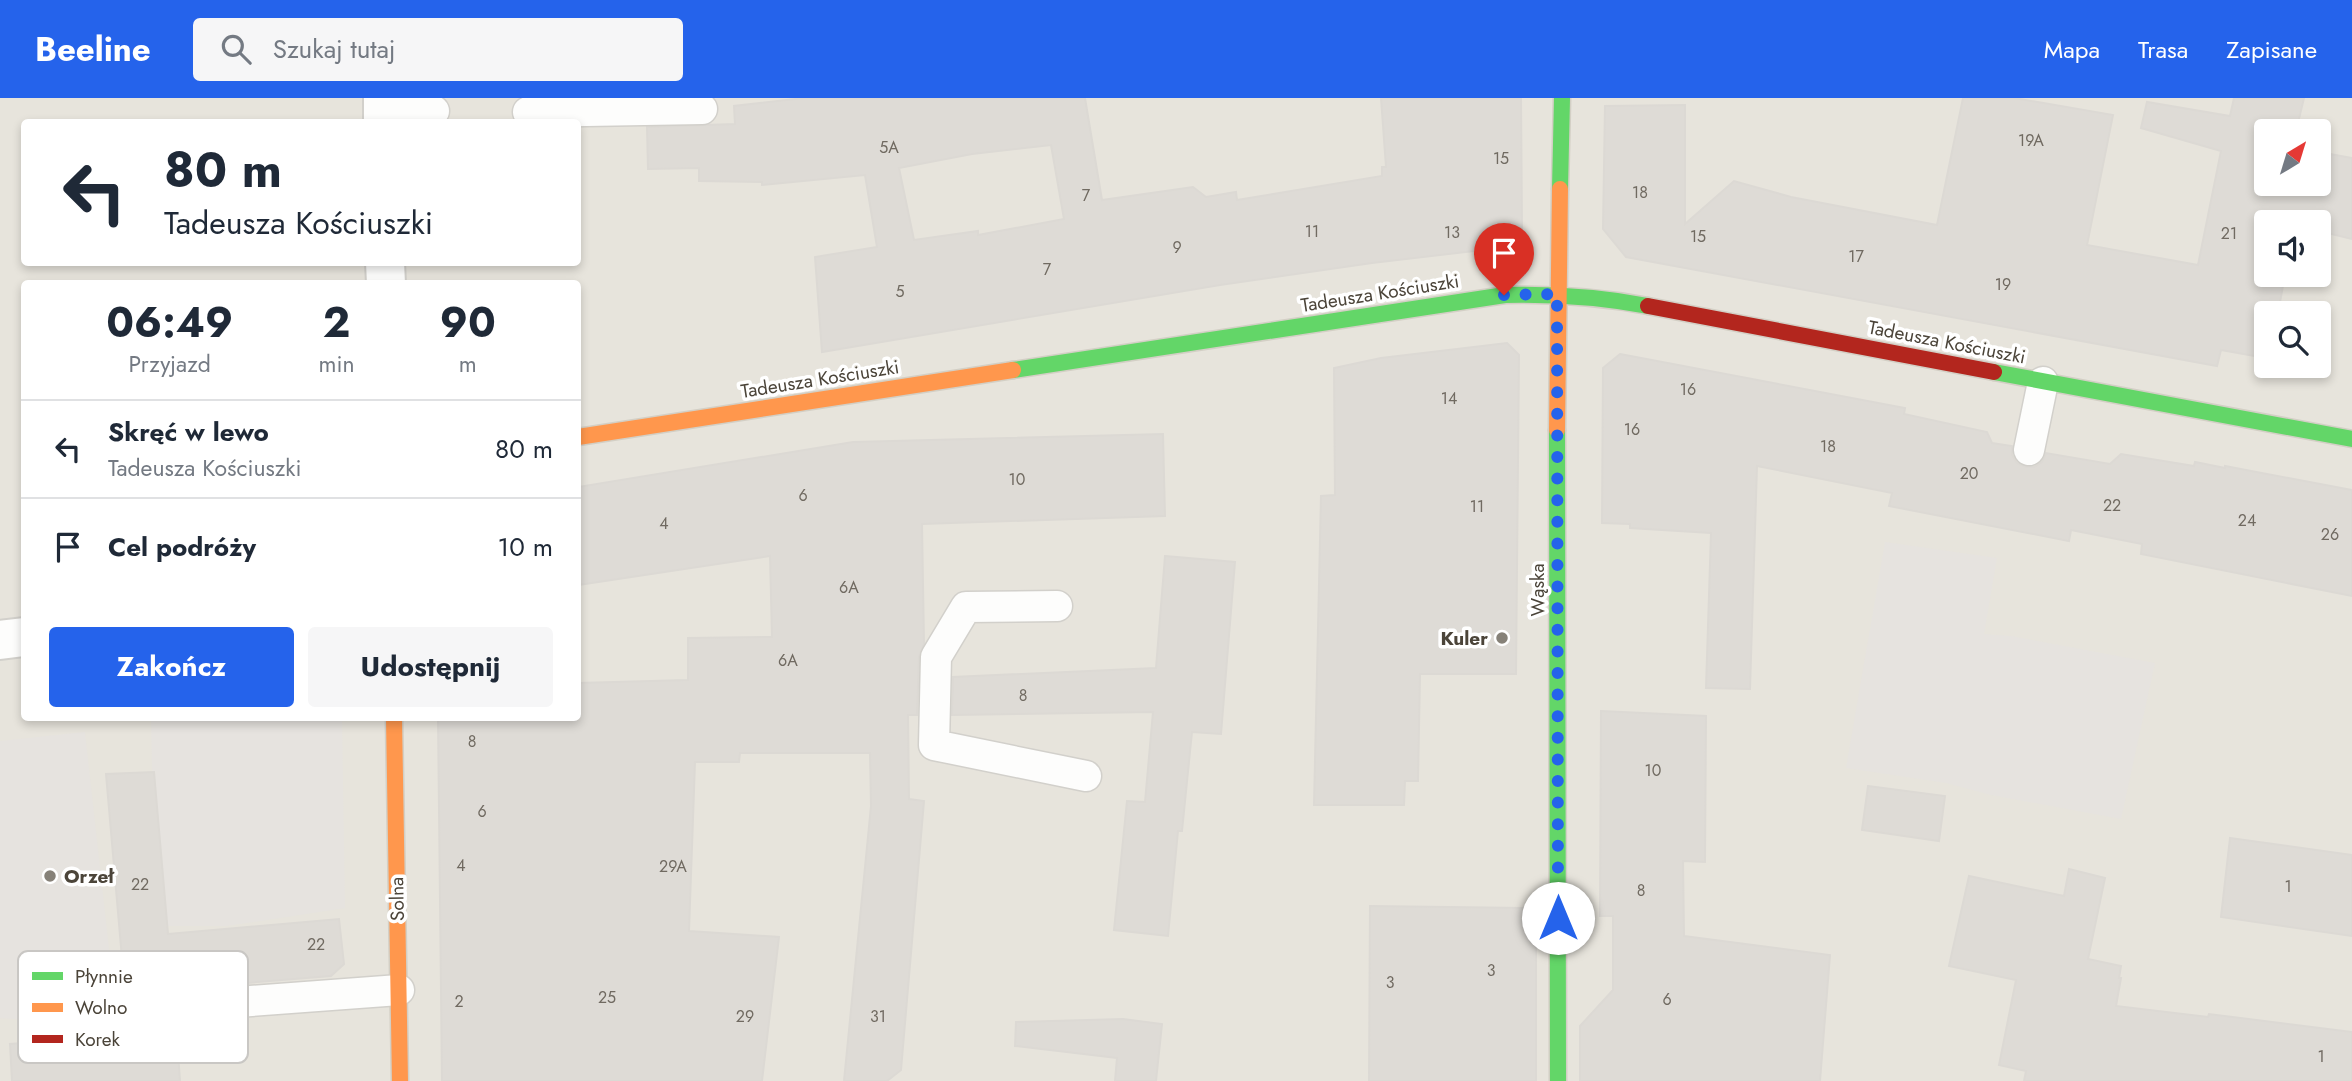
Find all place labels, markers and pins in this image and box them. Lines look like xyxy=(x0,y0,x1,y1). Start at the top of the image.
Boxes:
pin xyxy=(1474,223,1534,295)
place label: Kuler xyxy=(1441,625,1488,652)
marker: Kuler xyxy=(1494,630,1510,646)
place label: Orzeł xyxy=(64,863,115,890)
marker: Orzeł xyxy=(42,868,58,884)

